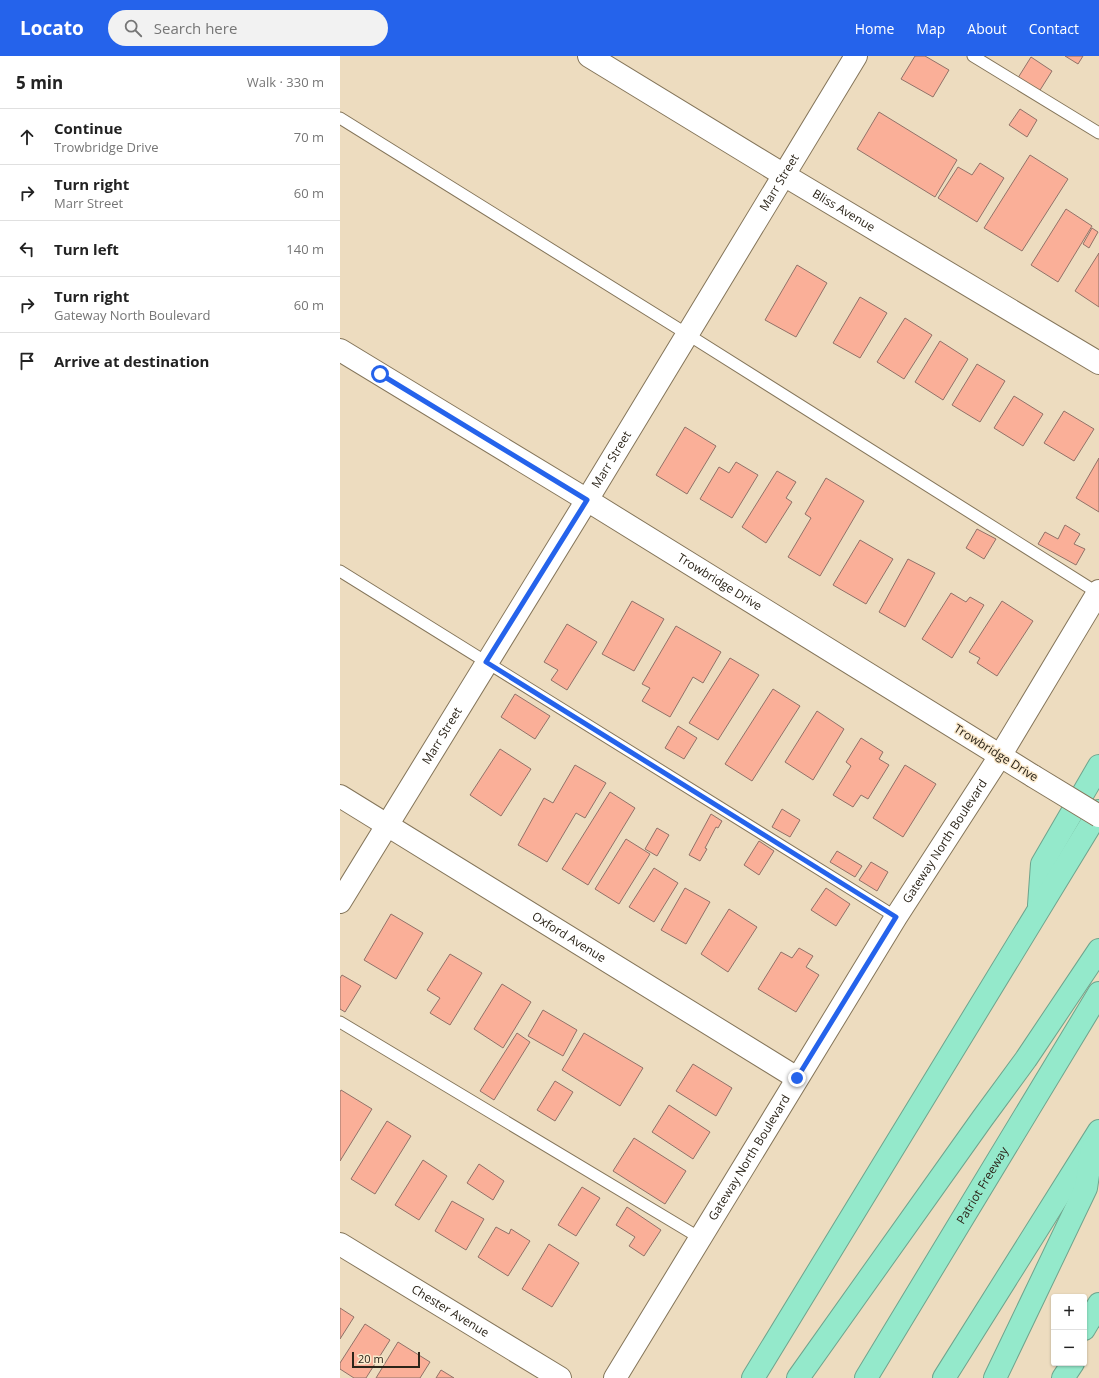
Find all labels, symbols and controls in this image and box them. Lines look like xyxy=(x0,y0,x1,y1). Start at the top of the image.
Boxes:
search box xyxy=(108,10,388,46)
text: Locato xyxy=(20,15,84,41)
icon: search xyxy=(122,17,144,39)
text: Search here xyxy=(154,18,237,38)
text: Home xyxy=(855,19,894,38)
text: Map xyxy=(916,19,945,38)
text: About xyxy=(967,19,1007,38)
text: Contact xyxy=(1029,19,1079,38)
text: 5 min xyxy=(16,71,63,94)
text: Walk · 330 m xyxy=(247,73,324,91)
text: Continue xyxy=(54,118,122,138)
icon: ahead xyxy=(16,126,38,148)
text: 70 m xyxy=(294,128,324,146)
text: Trowbridge Drive xyxy=(54,138,158,156)
street label: Marr Street xyxy=(755,151,803,214)
text: Turn right xyxy=(54,174,129,194)
icon: right xyxy=(16,182,38,204)
text: 60 m xyxy=(294,184,324,202)
street label: Bliss Avenue xyxy=(809,185,879,236)
text: Marr Street xyxy=(54,194,123,212)
icon: left xyxy=(16,238,38,260)
text: Turn left xyxy=(54,239,119,259)
text: 140 m xyxy=(286,240,324,258)
text: Turn right xyxy=(54,286,129,306)
icon: right xyxy=(16,294,38,316)
text: 60 m xyxy=(294,296,324,314)
text: Gateway North Boulevard xyxy=(54,306,210,324)
icon: arrive xyxy=(16,350,38,372)
text: Arrive at destination xyxy=(54,351,209,371)
route start xyxy=(371,365,389,383)
street label: Marr Street xyxy=(587,428,635,491)
street label: Trowbridge Drive xyxy=(674,549,766,614)
street label: Marr Street xyxy=(418,704,466,767)
street label: Trowbridge Drive xyxy=(951,720,1042,785)
street label: Gateway North Boulevard xyxy=(898,776,991,906)
street label: Oxford Avenue xyxy=(529,908,610,966)
route end xyxy=(788,1069,806,1087)
street label: Gateway North Boulevard xyxy=(704,1091,794,1224)
street label: Patriot Freeway xyxy=(952,1143,1012,1227)
street label: Chester Avenue xyxy=(408,1280,493,1341)
map controls xyxy=(1051,1294,1087,1366)
button: + xyxy=(1051,1294,1087,1330)
button: − xyxy=(1051,1330,1087,1366)
scale bar xyxy=(352,1350,420,1369)
text: 20 m xyxy=(358,1351,384,1366)

